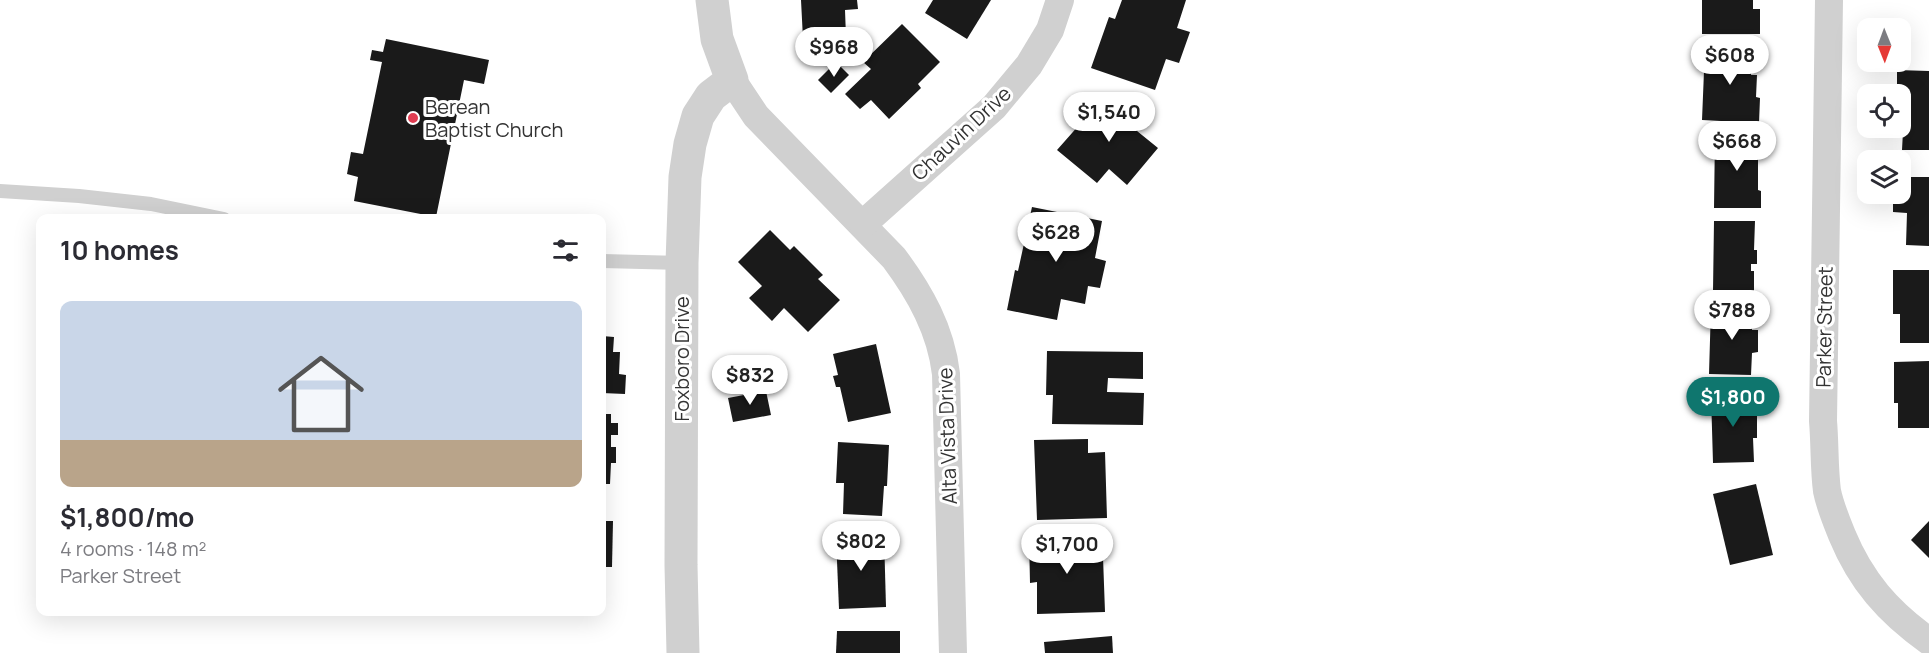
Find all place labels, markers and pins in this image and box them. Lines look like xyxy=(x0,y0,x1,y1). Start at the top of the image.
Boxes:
pin: $968 xyxy=(798,27,870,78)
pin: $608 xyxy=(1694,35,1766,86)
pin: $1,540 xyxy=(1060,92,1158,143)
place label: Berean Baptist Church xyxy=(425,93,563,143)
marker: Berean Baptist Church xyxy=(406,111,420,125)
pin: $668 xyxy=(1701,121,1773,172)
pin: $628 xyxy=(1020,212,1092,263)
pin: $788 xyxy=(1696,290,1768,341)
pin: $832 xyxy=(714,355,786,406)
pin: $1,800 xyxy=(1684,377,1782,428)
pin: $802 xyxy=(825,521,897,572)
pin: $1,700 xyxy=(1018,524,1116,575)

